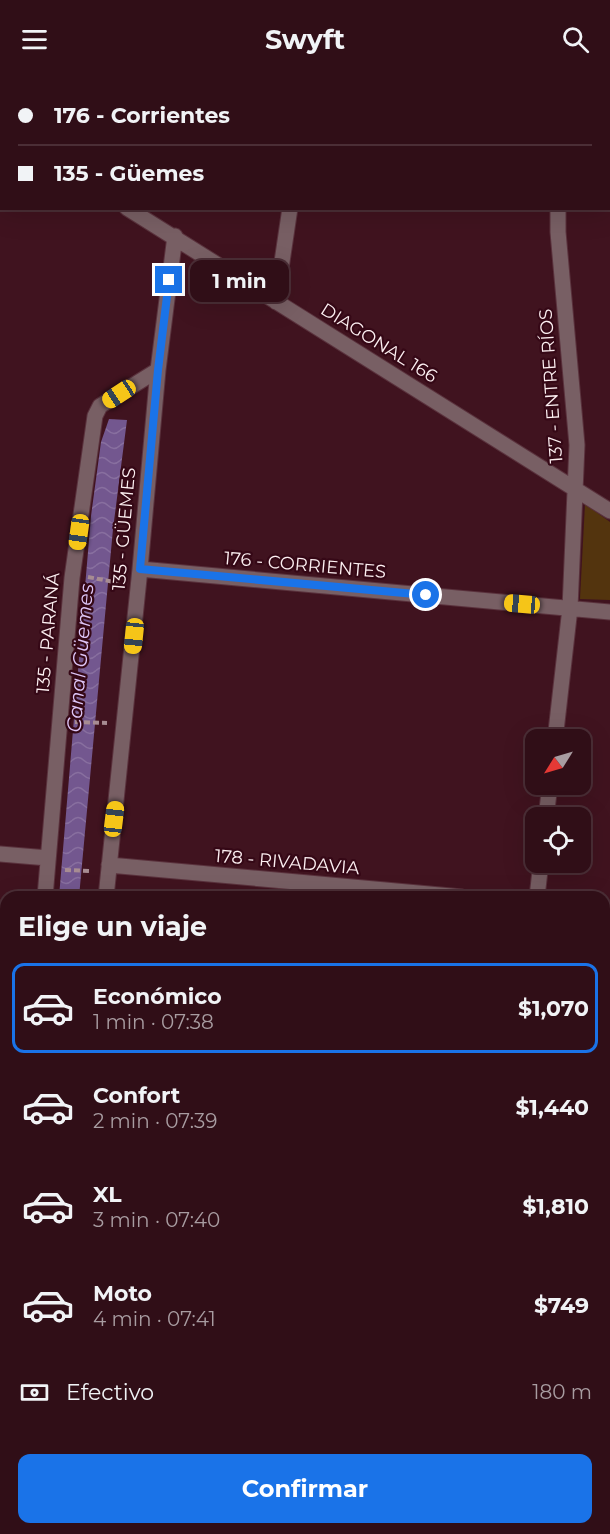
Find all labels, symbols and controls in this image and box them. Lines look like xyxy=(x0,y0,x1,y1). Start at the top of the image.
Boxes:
icon: menu xyxy=(18,23,51,56)
text: Swyft xyxy=(265,23,345,56)
icon: search xyxy=(559,23,592,56)
text: 176 - Corrientes xyxy=(54,102,230,129)
text: 135 - Güemes xyxy=(54,160,204,187)
callout: 1 min xyxy=(190,259,289,301)
route end xyxy=(155,266,182,293)
text: 1 min xyxy=(212,269,267,293)
street label: DIAGONAL 166 xyxy=(317,298,441,388)
street label: 137 - ENTRE RÍOS xyxy=(535,308,567,464)
car xyxy=(99,377,139,411)
street label: 135 - GÜEMES xyxy=(108,467,140,591)
car xyxy=(68,513,90,551)
street label: 176 - CORRIENTES xyxy=(223,547,387,583)
street label: 135 - PARANÁ xyxy=(32,571,64,694)
route start xyxy=(412,581,439,608)
water label: Canal Güemes xyxy=(62,582,98,733)
car xyxy=(503,593,541,615)
car xyxy=(123,617,145,655)
north arrow xyxy=(525,729,591,795)
map controls xyxy=(525,729,591,873)
car xyxy=(103,800,125,838)
button: locate xyxy=(525,807,591,873)
street label: 178 - RIVADAVIA xyxy=(214,845,360,879)
text: Elige un viaje xyxy=(18,910,207,943)
icon: car xyxy=(21,981,75,1035)
text: Económico xyxy=(93,983,222,1010)
text: $1,070 xyxy=(518,995,589,1022)
text: 1 min · 07:38 xyxy=(93,1010,214,1034)
icon: car xyxy=(21,1080,75,1134)
text: Confort xyxy=(93,1082,180,1109)
text: $1,440 xyxy=(516,1094,589,1121)
text: 2 min · 07:39 xyxy=(93,1109,217,1133)
icon: car xyxy=(21,1179,75,1233)
text: XL xyxy=(93,1181,122,1208)
text: $1,810 xyxy=(522,1193,589,1220)
text: 3 min · 07:40 xyxy=(93,1208,220,1232)
icon: car xyxy=(21,1278,75,1332)
text: Moto xyxy=(93,1280,152,1307)
text: $749 xyxy=(534,1292,589,1319)
text: 4 min · 07:41 xyxy=(93,1307,216,1331)
icon: cash xyxy=(18,1376,51,1409)
text: Efectivo xyxy=(66,1379,154,1406)
text: 180 m xyxy=(532,1380,592,1404)
button: Confirmar xyxy=(18,1454,592,1523)

